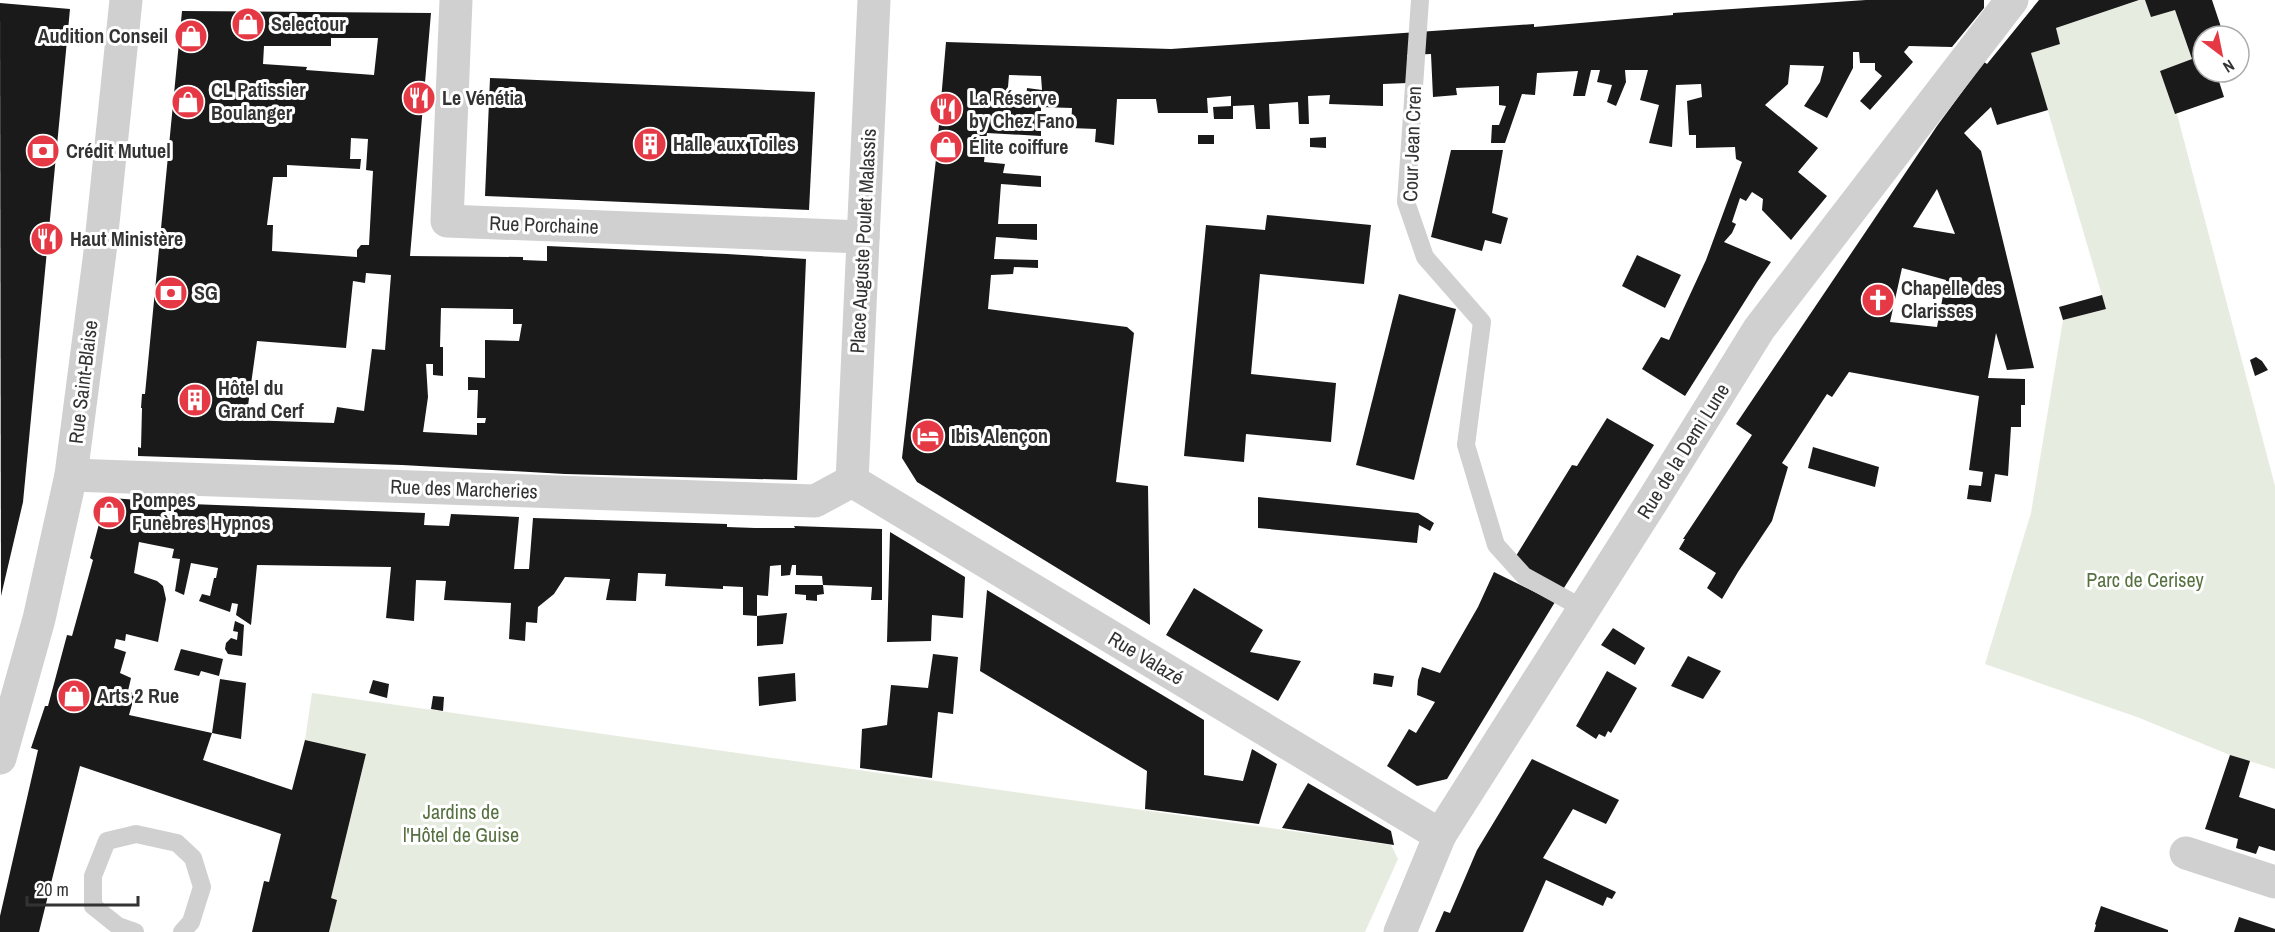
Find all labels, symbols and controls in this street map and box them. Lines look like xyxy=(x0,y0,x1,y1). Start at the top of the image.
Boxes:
shop icon: Selectour xyxy=(230,6,266,42)
place label: Selectour xyxy=(271,10,346,37)
shop icon: Audition Conseil xyxy=(173,18,209,54)
place label: Audition Conseil xyxy=(38,22,168,49)
north arrow xyxy=(2191,24,2251,84)
text: N xyxy=(2219,55,2239,79)
place label: CL Patissier Boulanger xyxy=(211,76,306,126)
restaurant icon: Le Vénétia xyxy=(401,80,437,116)
shop icon: CL Patissier Boulanger xyxy=(170,84,206,120)
place label: Le Vénétia xyxy=(442,84,523,111)
place label: La Réserve by Chez Fano xyxy=(969,84,1075,134)
street label: Cour Jean Cren xyxy=(1396,86,1427,202)
restaurant icon: La Réserve by Chez Fano xyxy=(928,91,964,127)
building icon: Halle aux Toiles xyxy=(632,126,668,162)
street label: Place Auguste Poulet Malassis xyxy=(843,128,882,354)
shop icon: Élite coiffure xyxy=(928,129,964,165)
place label: Halle aux Toiles xyxy=(673,130,796,157)
bank icon: Crédit Mutuel xyxy=(25,133,61,169)
place label: Élite coiffure xyxy=(969,133,1068,160)
place label: Crédit Mutuel xyxy=(66,137,171,164)
street label: Rue Porchaine xyxy=(489,209,599,240)
restaurant icon: Haut Ministère xyxy=(29,221,65,257)
place label: Haut Ministère xyxy=(70,225,183,252)
place label: Chapelle des Clarisses xyxy=(1901,274,2002,324)
bank icon: SG xyxy=(153,275,189,311)
place label: SG xyxy=(194,279,218,306)
church icon: Chapelle des Clarisses xyxy=(1860,282,1896,318)
street label: Rue Saint-Blaise xyxy=(62,319,103,445)
place label: Hôtel du Grand Cerf xyxy=(218,374,304,424)
street label: Rue de la Demi Lune xyxy=(1630,378,1735,524)
building icon: Hôtel du Grand Cerf xyxy=(177,382,213,418)
hotel icon: Ibis Alençon xyxy=(910,418,946,454)
place label: Ibis Alençon xyxy=(951,422,1048,449)
street label: Rue des Marcheries xyxy=(390,472,538,505)
place label: Pompes Funèbres Hypnos xyxy=(132,486,271,536)
shop icon: Pompes Funèbres Hypnos xyxy=(91,494,127,530)
park label: Parc de Cerisey xyxy=(2086,566,2205,593)
street label: Rue Valazé xyxy=(1103,624,1189,691)
shop icon: Arts 2 Rue xyxy=(56,678,92,714)
place label: Arts 2 Rue xyxy=(97,682,179,709)
park label: Jardins de l'Hôtel de Guise xyxy=(403,798,519,848)
scale bar xyxy=(27,869,138,907)
text: 20 m xyxy=(36,877,69,902)

